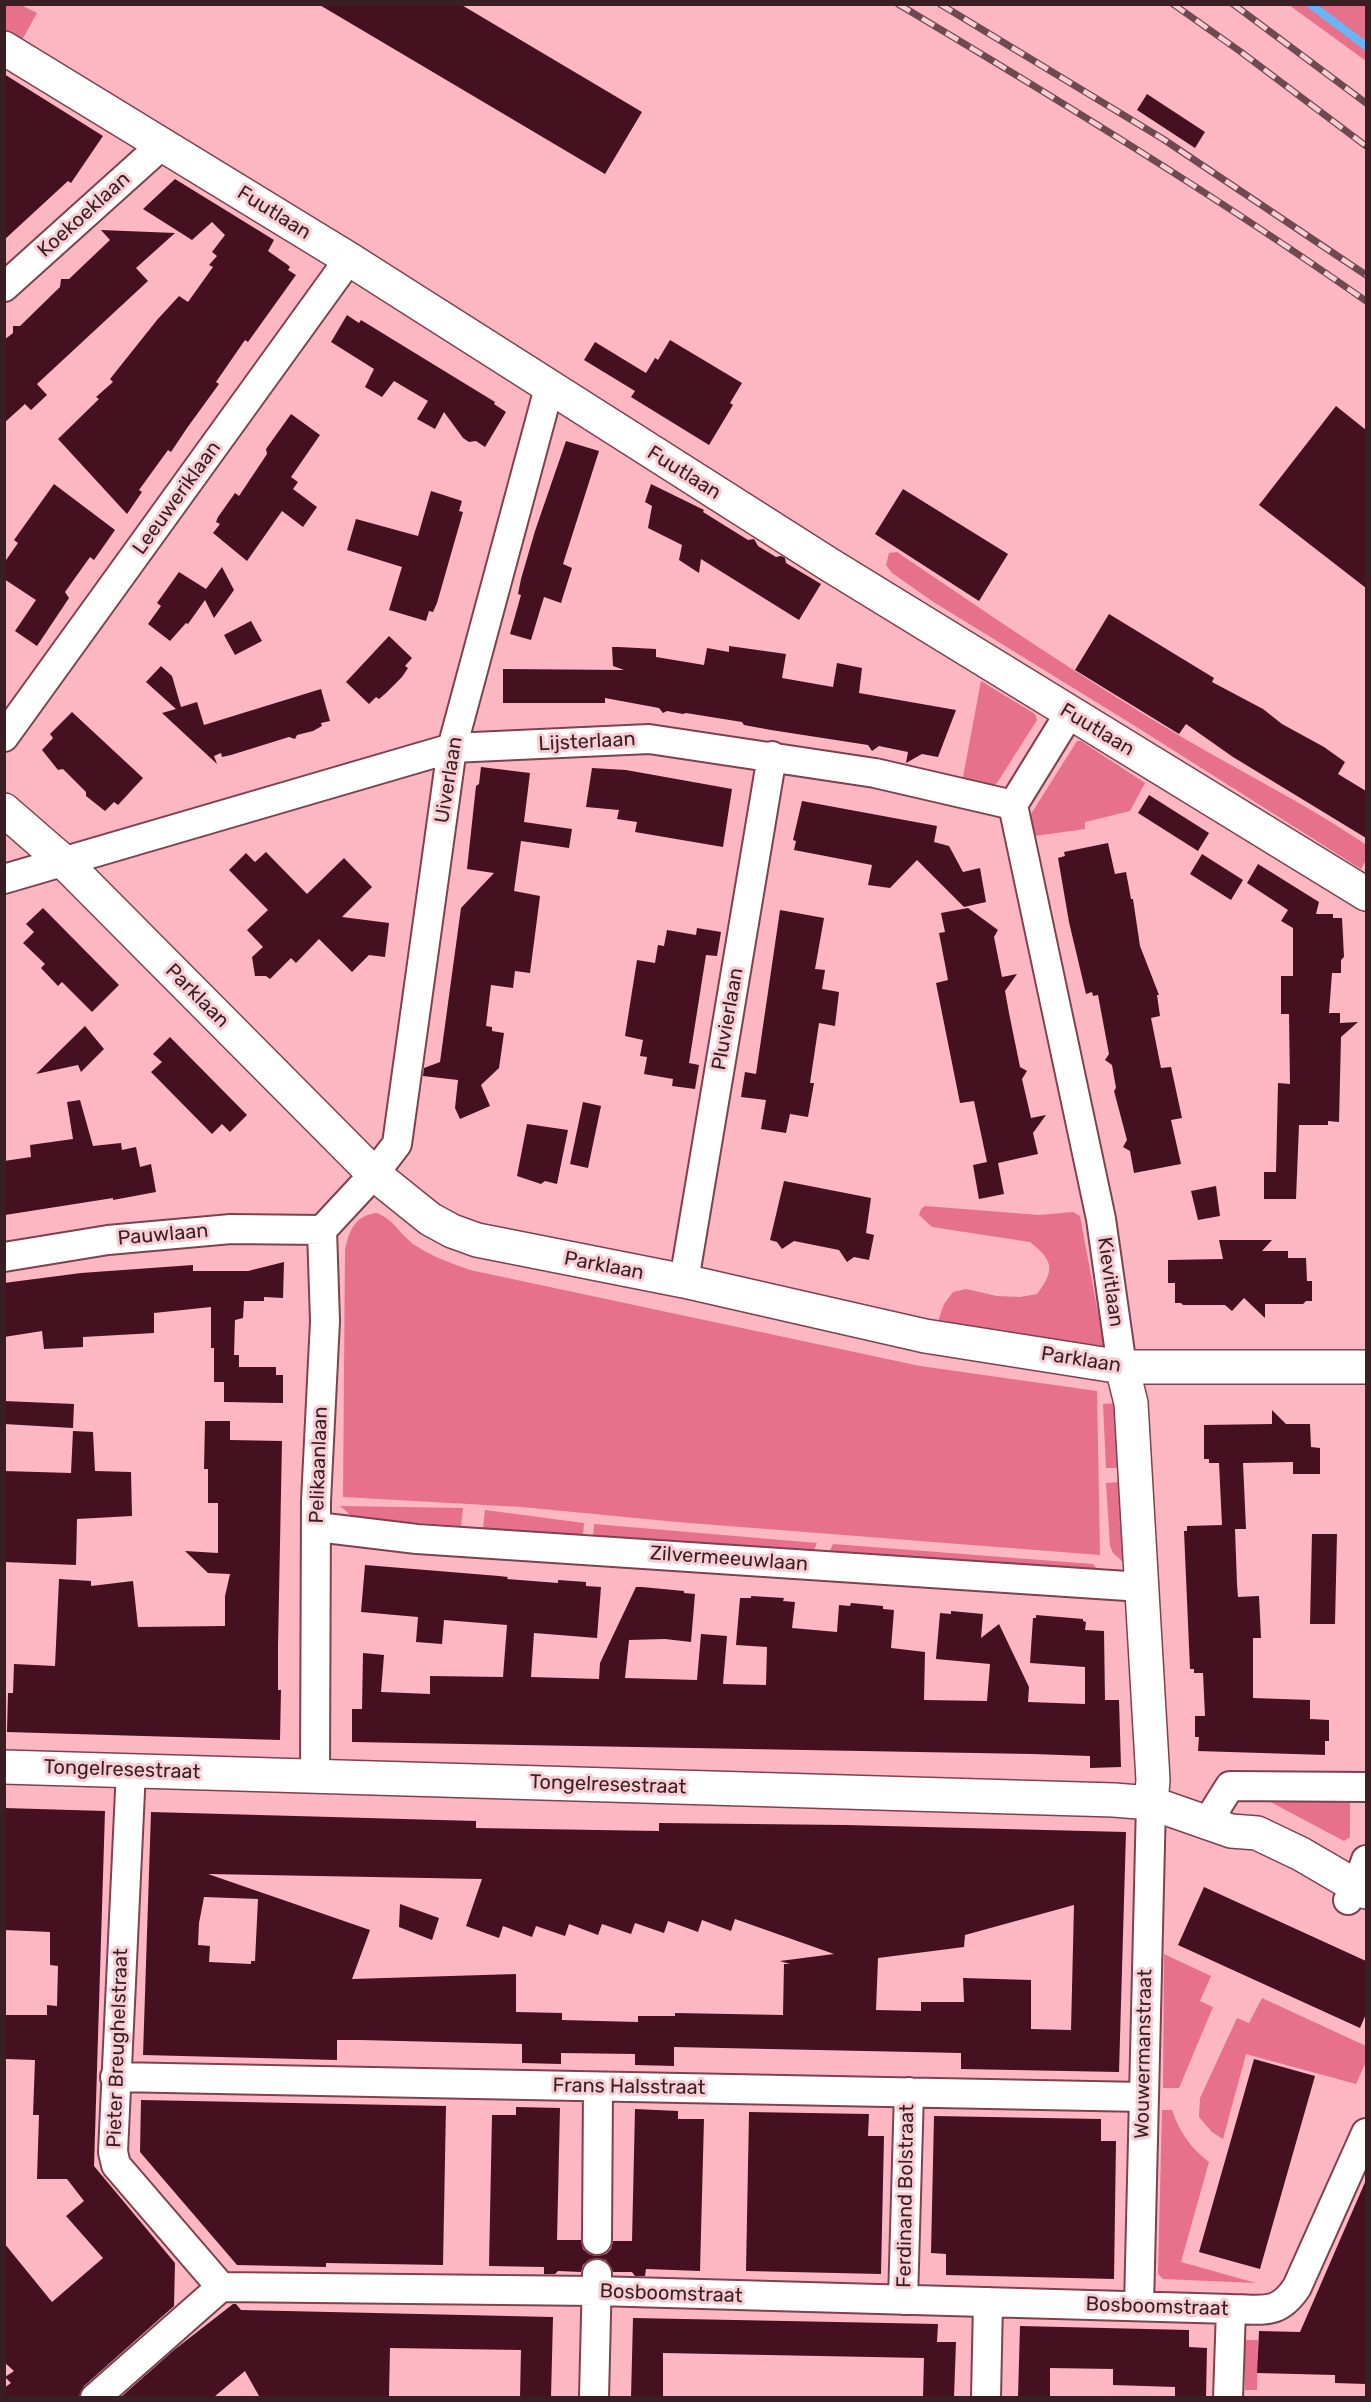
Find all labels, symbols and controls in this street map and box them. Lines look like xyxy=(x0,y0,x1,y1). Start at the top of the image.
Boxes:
street label: Koekoeklaan xyxy=(33,167,135,263)
street label: Fuutlaan xyxy=(233,181,315,245)
street label: Leeuweriklaan xyxy=(128,437,226,559)
street label: Fuutlaan xyxy=(643,441,725,505)
street label: Fuutlaan xyxy=(1055,698,1139,762)
street label: Lijsterlaan xyxy=(538,727,636,757)
street label: Uiverlaan xyxy=(430,735,468,825)
street label: Parklaan xyxy=(160,959,234,1033)
street label: Pluvierlaan xyxy=(707,966,749,1072)
street label: Pauwlaan xyxy=(117,1219,209,1251)
street label: Kievitlaan xyxy=(1092,1236,1128,1328)
street label: Parklaan xyxy=(562,1247,646,1285)
street label: Parklaan xyxy=(1039,1342,1123,1378)
street label: Pelikaanlaan xyxy=(305,1406,333,1524)
street label: Zilvermeeuwlaan xyxy=(649,1542,809,1576)
street label: Tongelresestraat xyxy=(43,1755,201,1785)
street label: Tongelresestraat xyxy=(529,1770,687,1800)
street label: Pieter Breughelstraat xyxy=(103,1948,133,2148)
street label: Wouwermanstraat xyxy=(1131,1969,1157,2139)
street label: Frans Halsstraat xyxy=(552,2074,706,2100)
street label: Ferdinand Bolstraat xyxy=(892,2104,920,2288)
street label: Bosboomstraat xyxy=(599,2280,743,2308)
street label: Bosboomstraat xyxy=(1085,2293,1229,2321)

